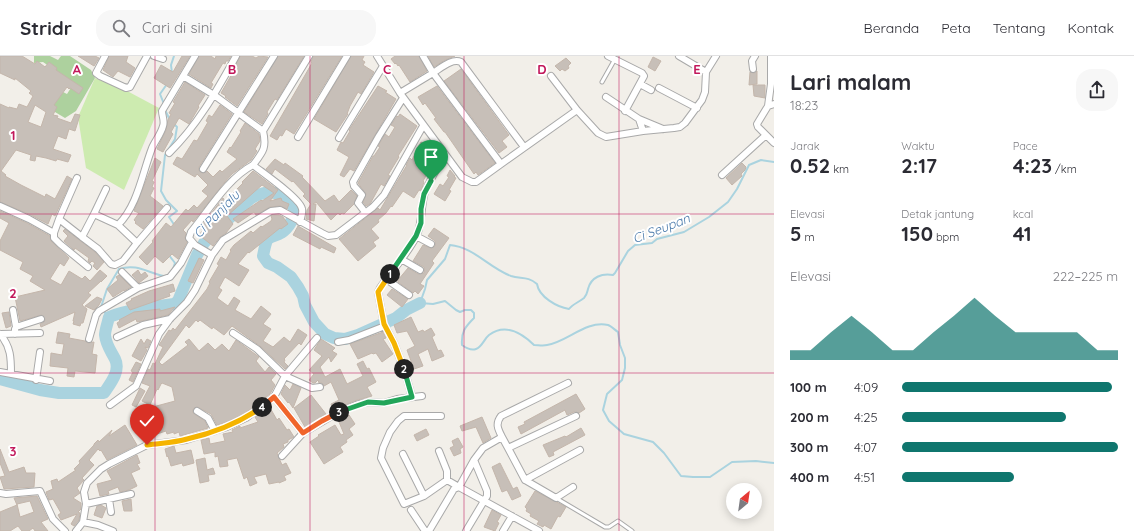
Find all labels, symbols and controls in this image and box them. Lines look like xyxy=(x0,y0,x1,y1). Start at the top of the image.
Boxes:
search box xyxy=(96,10,376,46)
text: Stridr xyxy=(20,16,72,40)
icon: search xyxy=(110,17,132,39)
text: Cari di sini xyxy=(142,18,213,37)
text: Beranda xyxy=(864,19,919,37)
text: Peta xyxy=(941,19,971,37)
text: Tentang xyxy=(993,19,1046,37)
text: Kontak xyxy=(1068,19,1114,37)
text: A xyxy=(73,61,82,77)
text: B xyxy=(228,61,236,77)
text: C xyxy=(383,61,391,77)
text: D xyxy=(537,61,547,77)
text: E xyxy=(693,61,701,77)
text: Lari malam xyxy=(790,68,911,96)
button: share xyxy=(1076,69,1118,111)
text: 18:23 xyxy=(790,97,818,113)
text: 1 xyxy=(10,127,16,143)
text: Jarak xyxy=(790,139,820,153)
text: Waktu xyxy=(901,139,934,153)
text: Pace xyxy=(1013,139,1038,153)
pin xyxy=(414,140,448,181)
icon: arrive xyxy=(420,146,442,168)
text: 0.52 xyxy=(790,153,830,178)
text: 2:17 xyxy=(901,153,937,178)
text: 4:23 xyxy=(1013,153,1052,178)
text: km xyxy=(830,162,849,176)
text: /km xyxy=(1052,162,1077,176)
water label: Ci Panjalu xyxy=(190,187,243,241)
text: Elevasi xyxy=(790,207,825,221)
text: Detak jantung xyxy=(901,207,974,221)
text: kcal xyxy=(1013,207,1033,221)
water label: Ci Seupan xyxy=(630,210,692,246)
text: 5 xyxy=(790,221,802,246)
text: 150 xyxy=(901,221,933,246)
text: 41 xyxy=(1013,221,1032,246)
text: m xyxy=(802,230,815,244)
text: bpm xyxy=(933,230,959,244)
pin: 1 xyxy=(380,264,400,284)
text: 1 xyxy=(388,267,392,281)
text: Elevasi xyxy=(790,268,831,284)
text: 222–225 m xyxy=(1053,268,1118,284)
text: 2 xyxy=(9,285,17,301)
pin: 2 xyxy=(394,359,414,379)
text: 2 xyxy=(401,362,407,376)
text: 100 m xyxy=(790,379,827,395)
text: 4:09 xyxy=(854,379,878,395)
pin: 4 xyxy=(252,397,272,417)
text: 4 xyxy=(259,400,265,414)
pin: 3 xyxy=(329,402,349,422)
pin xyxy=(130,404,164,445)
text: 3 xyxy=(336,405,342,419)
text: 200 m xyxy=(790,409,829,425)
text: 4:25 xyxy=(854,409,878,425)
icon: check xyxy=(136,410,158,432)
text: 300 m xyxy=(790,439,829,455)
text: 4:07 xyxy=(854,439,877,455)
text: 3 xyxy=(10,443,17,459)
text: 400 m xyxy=(790,469,829,485)
text: 4:51 xyxy=(854,469,875,485)
north arrow xyxy=(726,483,762,519)
map controls xyxy=(726,483,762,519)

